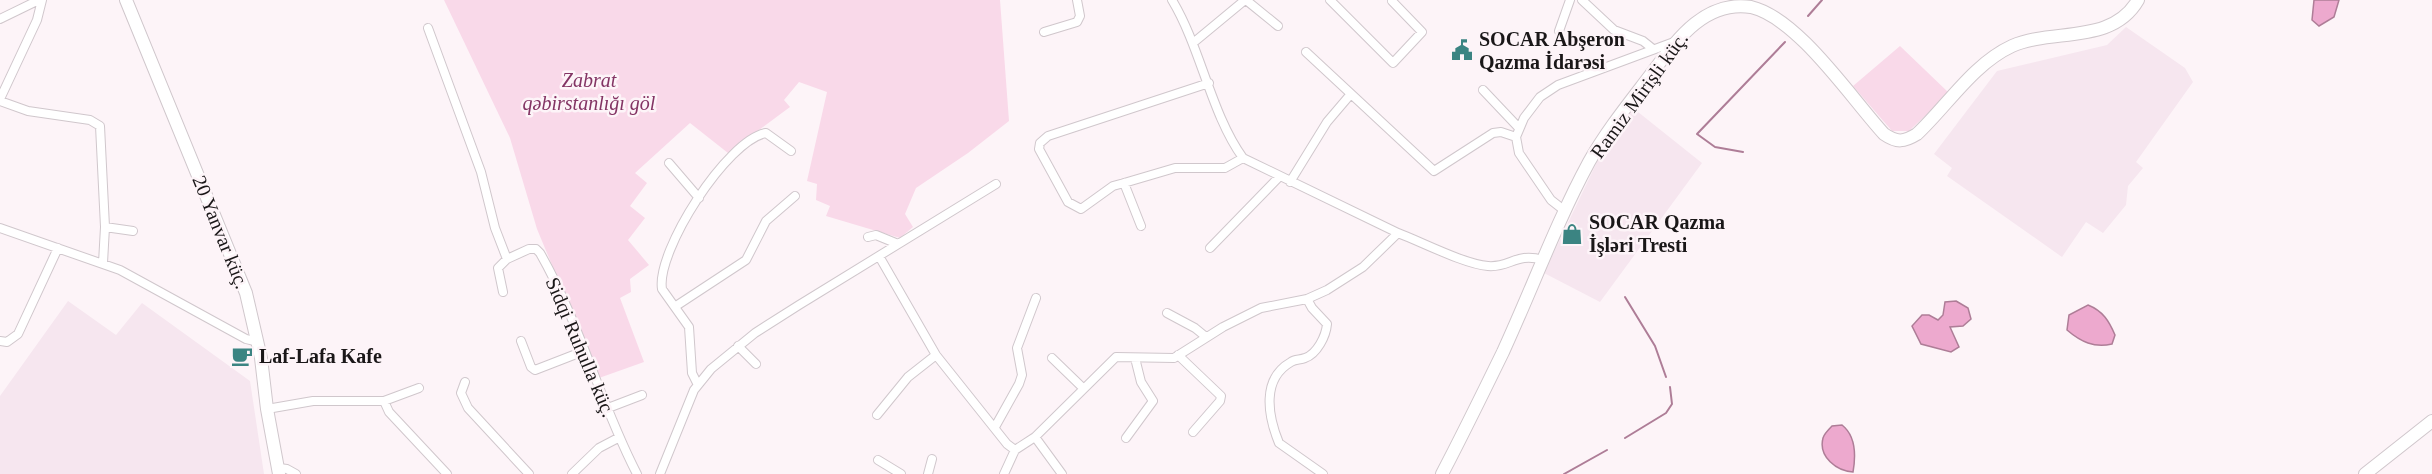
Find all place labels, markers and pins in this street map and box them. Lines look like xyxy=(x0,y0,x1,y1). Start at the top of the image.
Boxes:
place label: SOCAR Abşeron Qazma İdarəsi xyxy=(1479,28,1625,73)
public building icon: SOCAR Abşeron Qazma İdarəsi xyxy=(1450,38,1474,62)
place label: SOCAR Qazma İşləri Tresti xyxy=(1589,211,1725,257)
shop icon: SOCAR Qazma İşləri Tresti xyxy=(1560,222,1584,246)
cafe icon: Laf-Lafa Kafe xyxy=(230,344,254,368)
place label: Laf-Lafa Kafe xyxy=(259,345,382,367)

